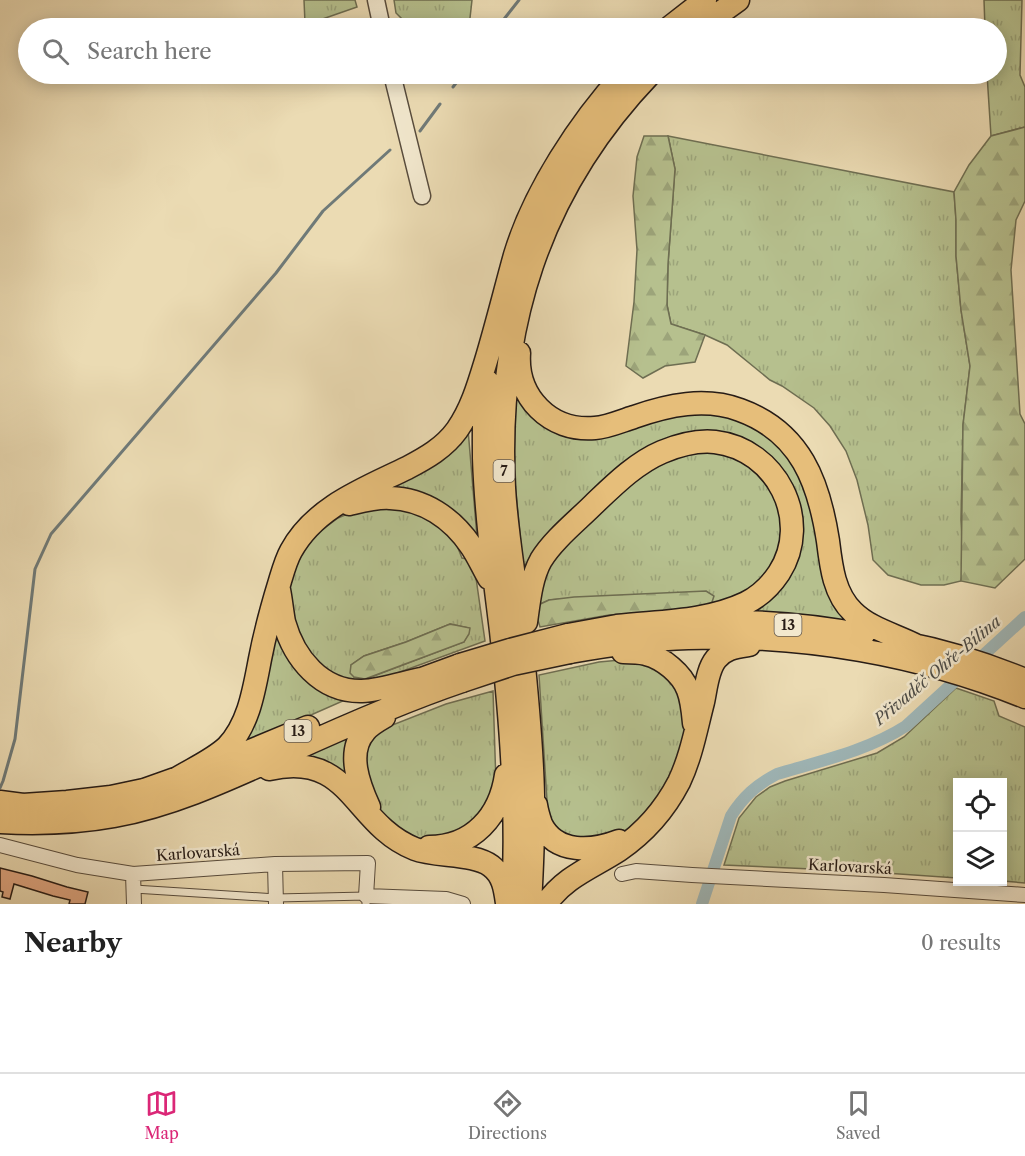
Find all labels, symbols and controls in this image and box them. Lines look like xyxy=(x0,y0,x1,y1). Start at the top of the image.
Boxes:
search box xyxy=(18,18,1007,84)
icon: search xyxy=(39,35,72,68)
text: Search here xyxy=(87,38,212,65)
road number: 7 xyxy=(494,460,514,482)
water label: Přivaděč Ohře-Bílina xyxy=(868,611,1005,730)
road number: 13 xyxy=(774,614,802,636)
road number: 13 xyxy=(284,720,312,742)
map controls xyxy=(953,778,1007,886)
button: locate xyxy=(953,778,1007,832)
button: layers xyxy=(953,832,1007,886)
street label: Karlovarská xyxy=(155,840,241,865)
street label: Karlovarská xyxy=(808,855,892,878)
text: Nearby xyxy=(24,927,122,959)
text: 0 results xyxy=(921,931,1001,955)
tab: Map xyxy=(145,1087,179,1143)
tab: Directions xyxy=(468,1087,547,1143)
tab: Saved xyxy=(836,1087,880,1143)

